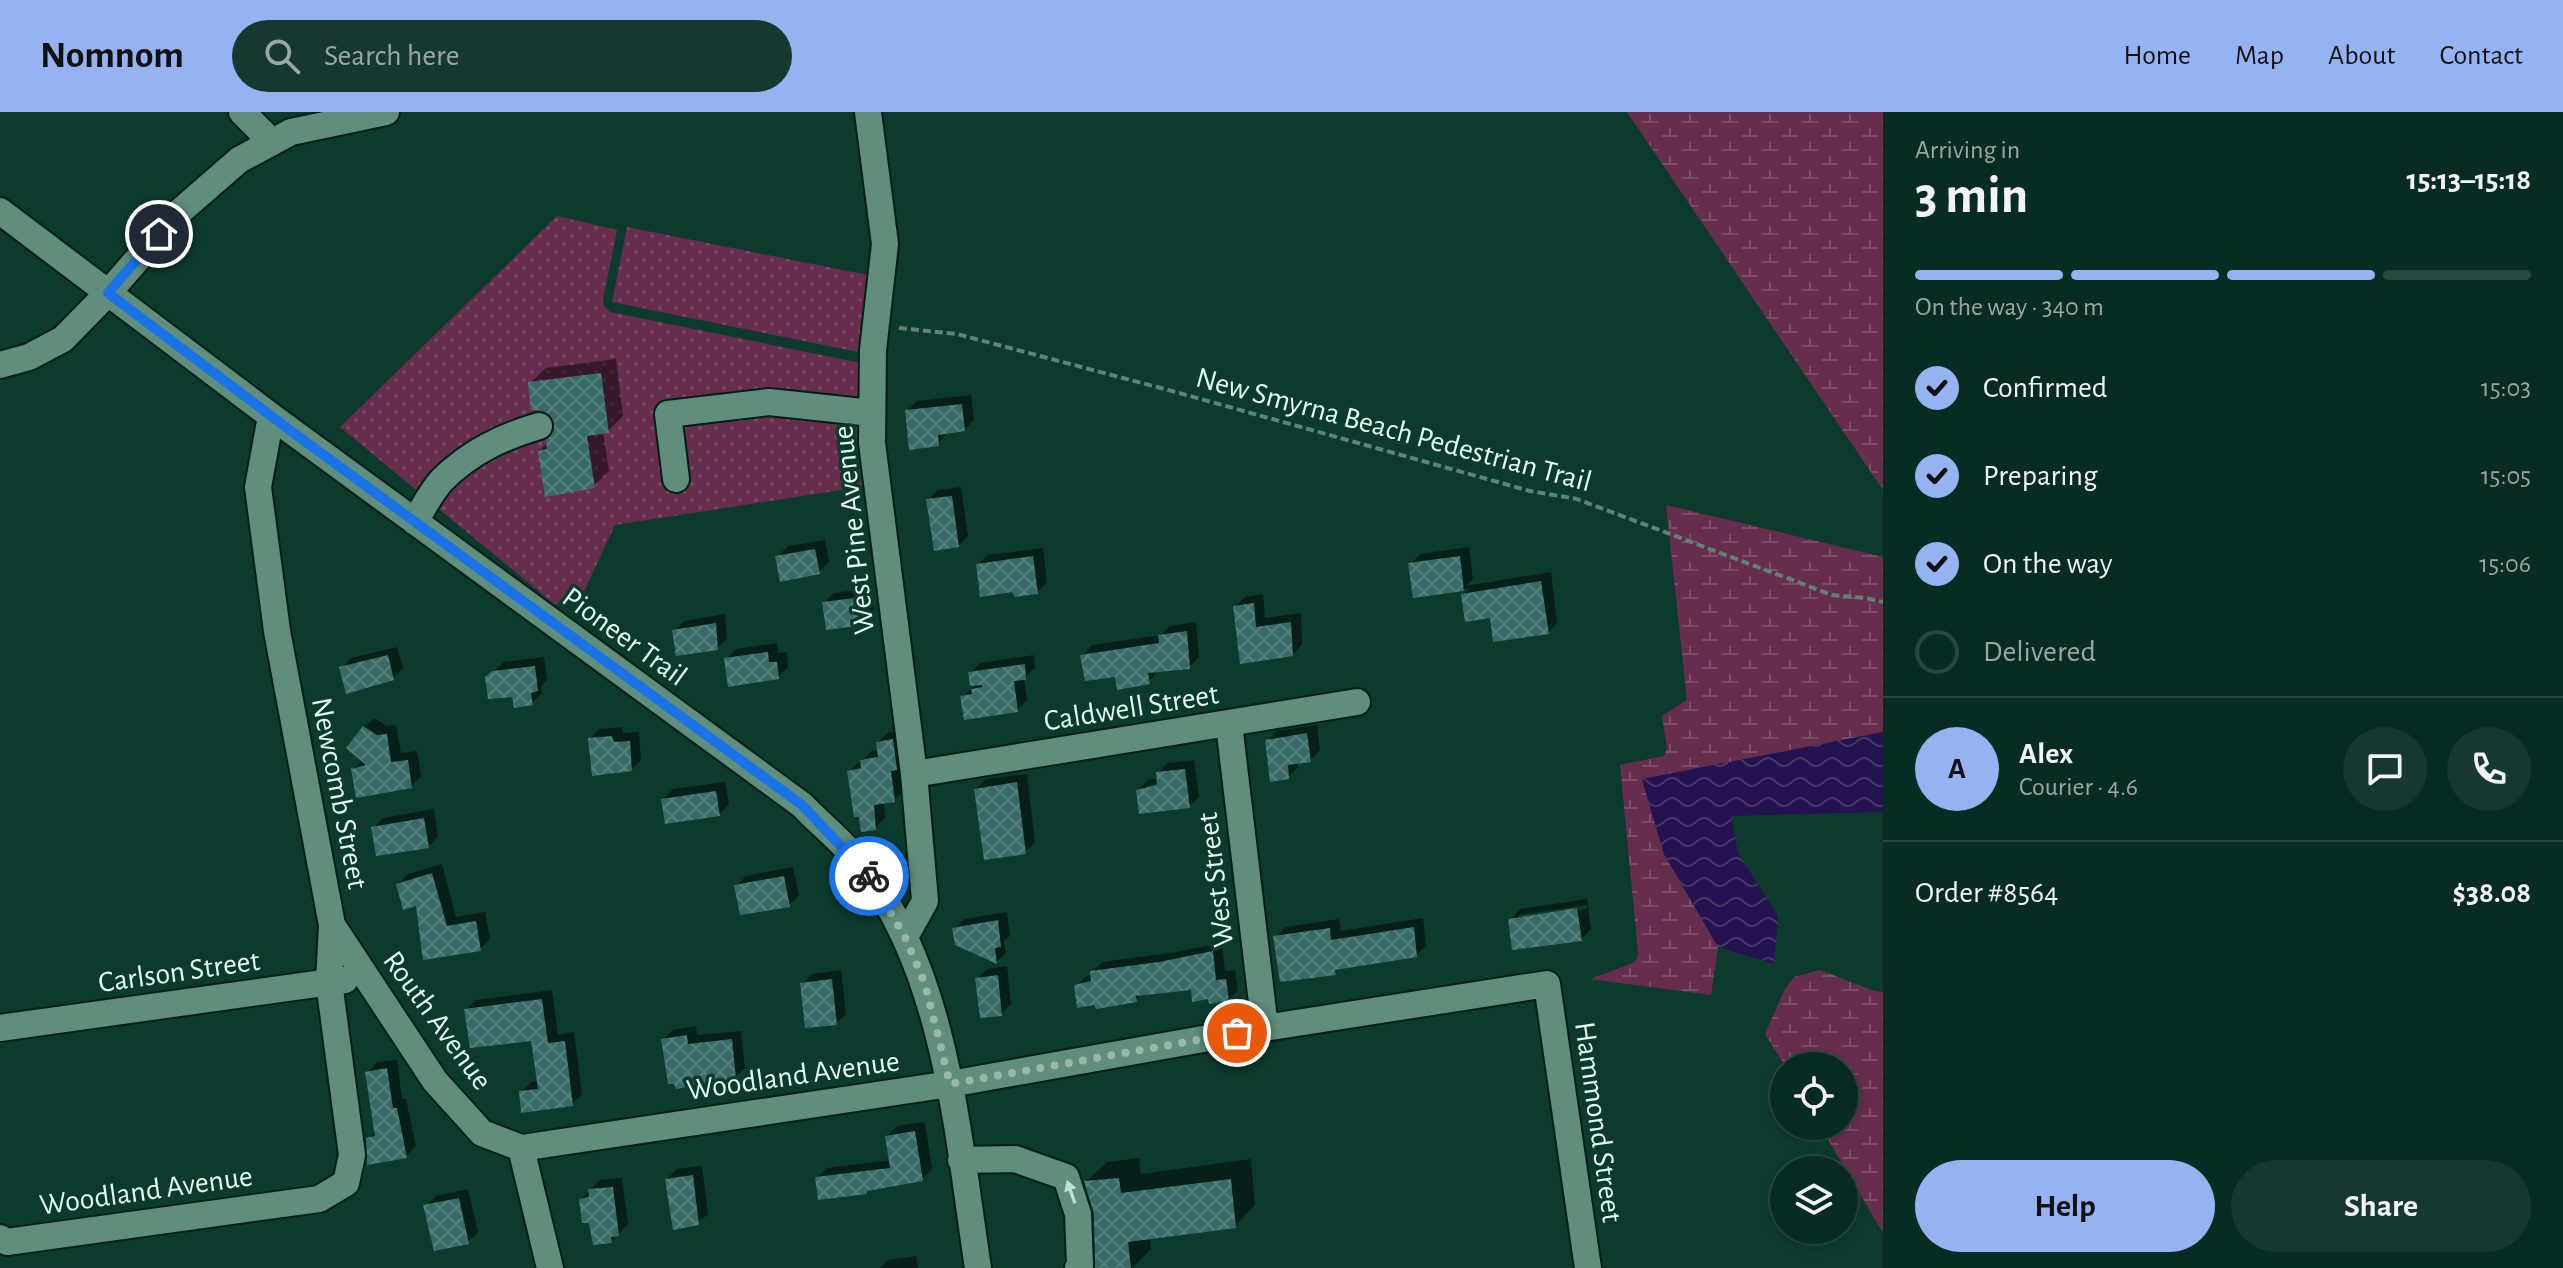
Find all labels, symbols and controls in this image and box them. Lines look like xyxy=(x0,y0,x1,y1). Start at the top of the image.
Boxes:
search box xyxy=(232,20,792,92)
icon: search xyxy=(260,34,304,78)
text: Nomnom xyxy=(40,37,184,75)
text: Search here xyxy=(324,41,460,71)
text: Home xyxy=(2124,42,2191,70)
text: Map xyxy=(2235,42,2284,70)
text: About xyxy=(2328,42,2396,70)
text: Contact xyxy=(2440,42,2523,70)
text: Arriving in xyxy=(1915,137,2020,163)
text: 15:13–15:18 xyxy=(2407,165,2531,195)
text: 3 min xyxy=(1915,170,2028,222)
pin xyxy=(125,200,193,268)
icon: home xyxy=(137,212,181,256)
text: On the way · 340 m xyxy=(1915,294,2104,320)
street label: New Smyrna Beach Pedestrian Trail xyxy=(1193,363,1595,497)
icon: check xyxy=(1915,366,1959,410)
text: Confirmed xyxy=(1983,373,2107,403)
text: 15:03 xyxy=(2481,375,2531,401)
street label: West Pine Avenue xyxy=(828,424,880,636)
icon: check xyxy=(1915,454,1959,498)
text: Preparing xyxy=(1983,461,2098,491)
text: 15:05 xyxy=(2481,463,2531,489)
icon: check xyxy=(1915,542,1959,586)
text: On the way xyxy=(1983,549,2112,579)
text: 15:06 xyxy=(2479,551,2531,577)
street label: Pioneer Trail xyxy=(557,582,692,692)
text: Delivered xyxy=(1983,637,2096,667)
street label: Caldwell Street xyxy=(1042,679,1221,737)
street label: Newcomb Street xyxy=(306,695,372,892)
button: chat xyxy=(2343,727,2427,811)
button: phone xyxy=(2447,727,2531,811)
text: Alex xyxy=(2019,739,2073,769)
text: A xyxy=(1948,754,1966,784)
text: Courier · 4.6 xyxy=(2019,774,2138,800)
street label: West Street xyxy=(1193,810,1239,949)
courier xyxy=(829,836,909,916)
icon: bike xyxy=(847,854,891,898)
text: Order #8564 xyxy=(1915,878,2059,908)
text: $38.08 xyxy=(2452,878,2531,908)
street label: Carlson Street xyxy=(96,946,262,998)
street label: Routh Avenue xyxy=(377,946,497,1095)
pin xyxy=(1203,999,1271,1067)
icon: bag xyxy=(1215,1011,1259,1055)
street label: Hammond Street xyxy=(1569,1020,1627,1225)
street label: Woodland Avenue xyxy=(685,1046,902,1106)
map controls xyxy=(1770,1052,1858,1244)
button: locate xyxy=(1770,1052,1858,1140)
button: layers xyxy=(1770,1156,1858,1244)
button: Help xyxy=(1915,1160,2215,1252)
button: Share xyxy=(2231,1160,2531,1252)
street label: Woodland Avenue xyxy=(38,1161,255,1221)
one-way arrow xyxy=(1064,1180,1077,1204)

